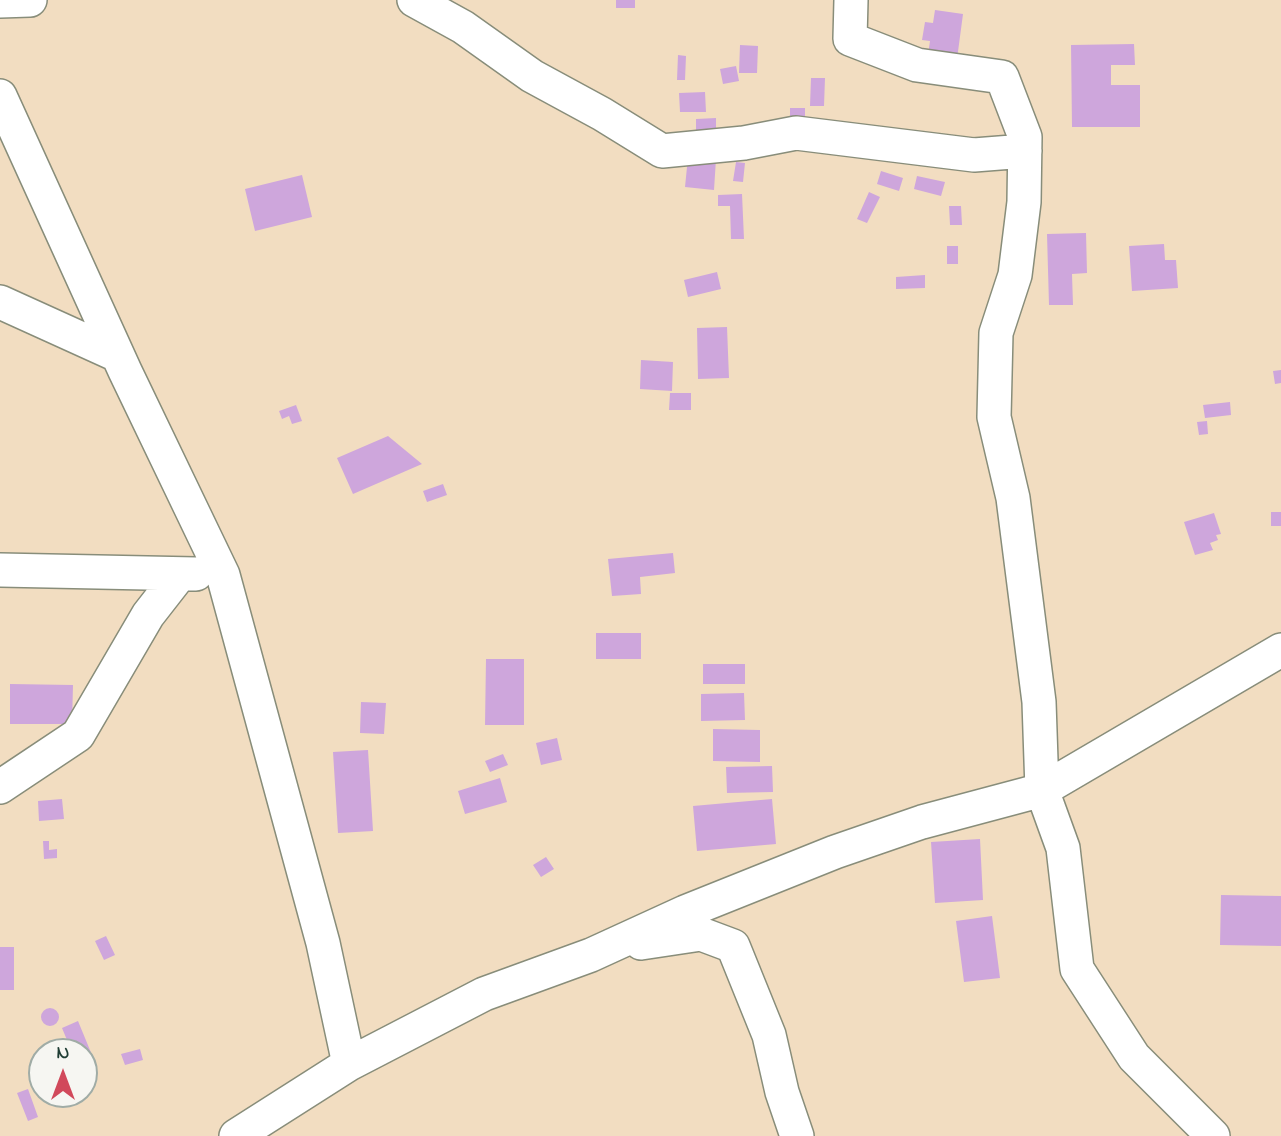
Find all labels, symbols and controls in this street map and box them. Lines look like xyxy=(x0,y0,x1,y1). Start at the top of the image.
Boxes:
north arrow xyxy=(28,1038,98,1108)
text: N xyxy=(57,1040,69,1067)

